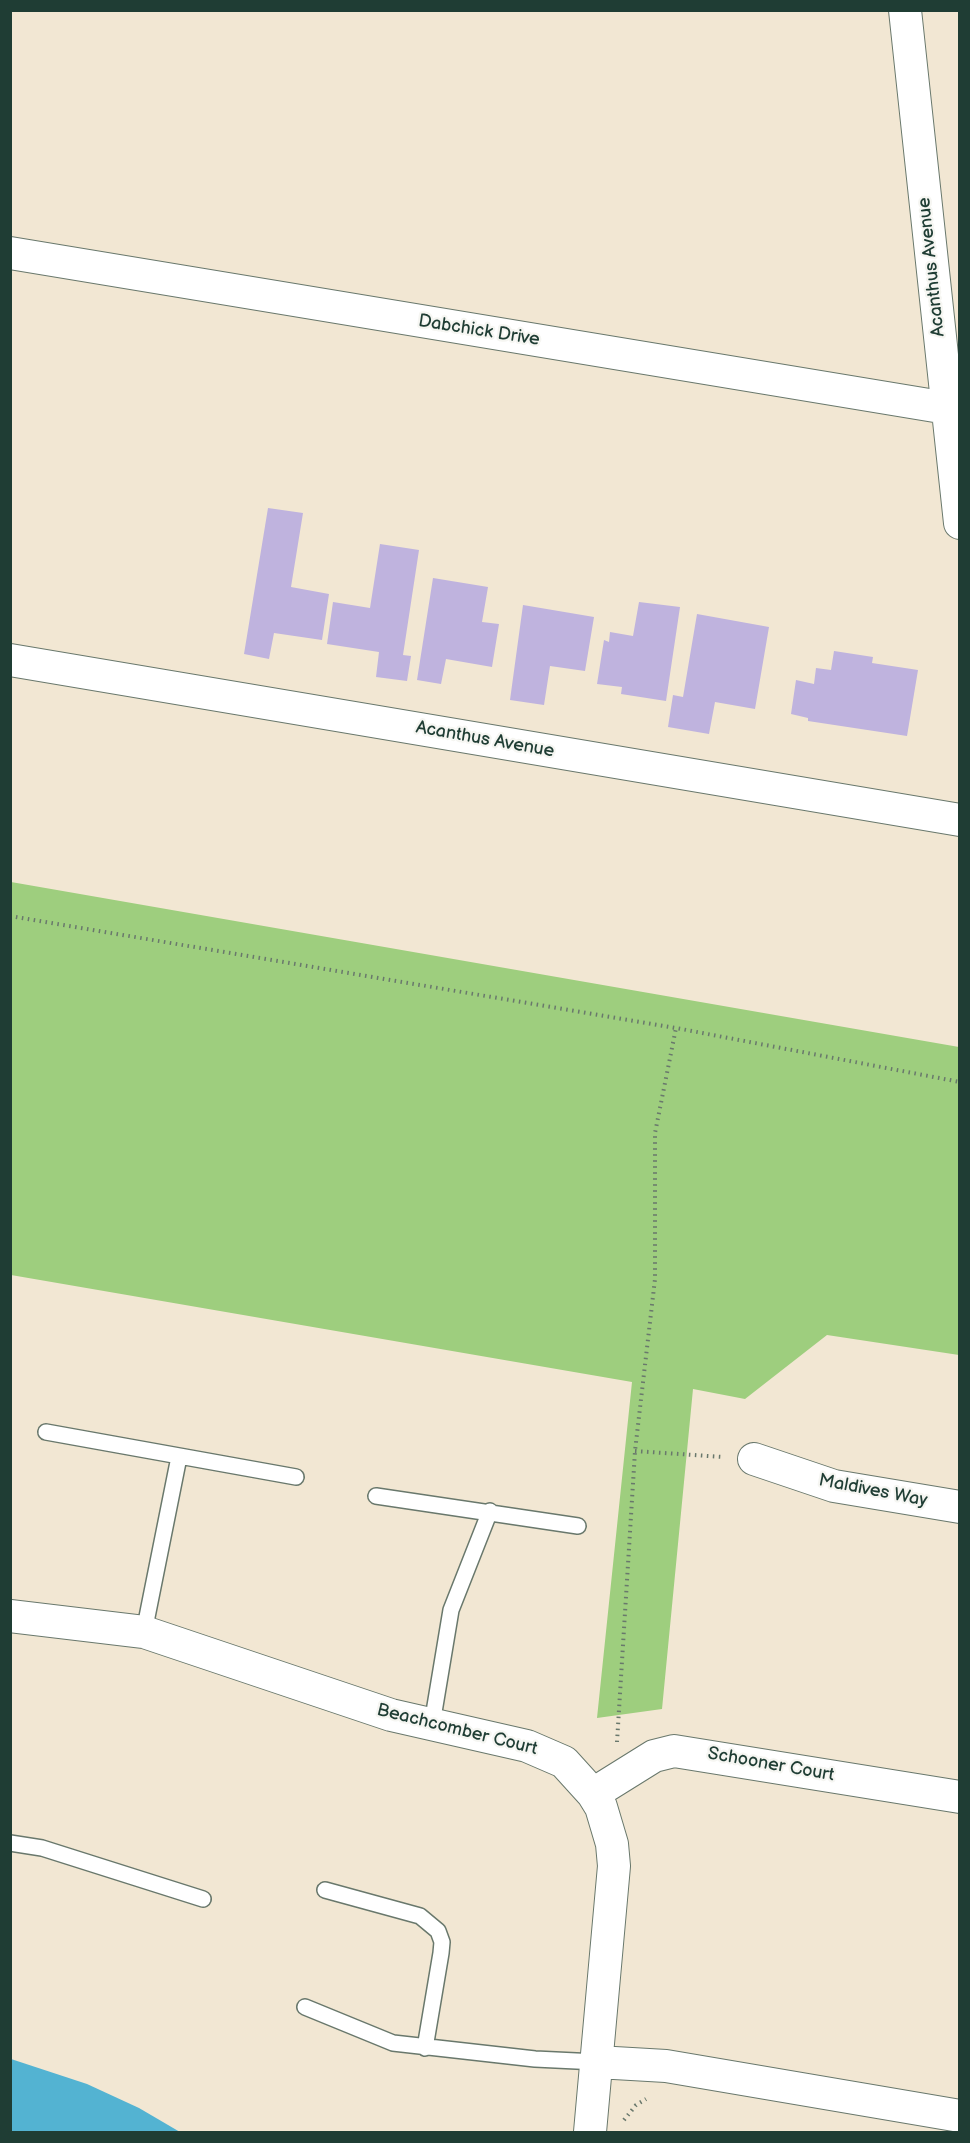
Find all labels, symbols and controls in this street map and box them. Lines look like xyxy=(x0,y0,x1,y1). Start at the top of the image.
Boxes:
street label: Acanthus Avenue xyxy=(914,196,950,338)
street label: Dabchick Drive xyxy=(417,311,541,351)
street label: Acanthus Avenue xyxy=(414,717,556,763)
street label: Maldives Way xyxy=(817,1470,929,1512)
street label: Beachcomber Court xyxy=(374,1700,540,1760)
street label: Schooner Court xyxy=(706,1743,836,1787)

